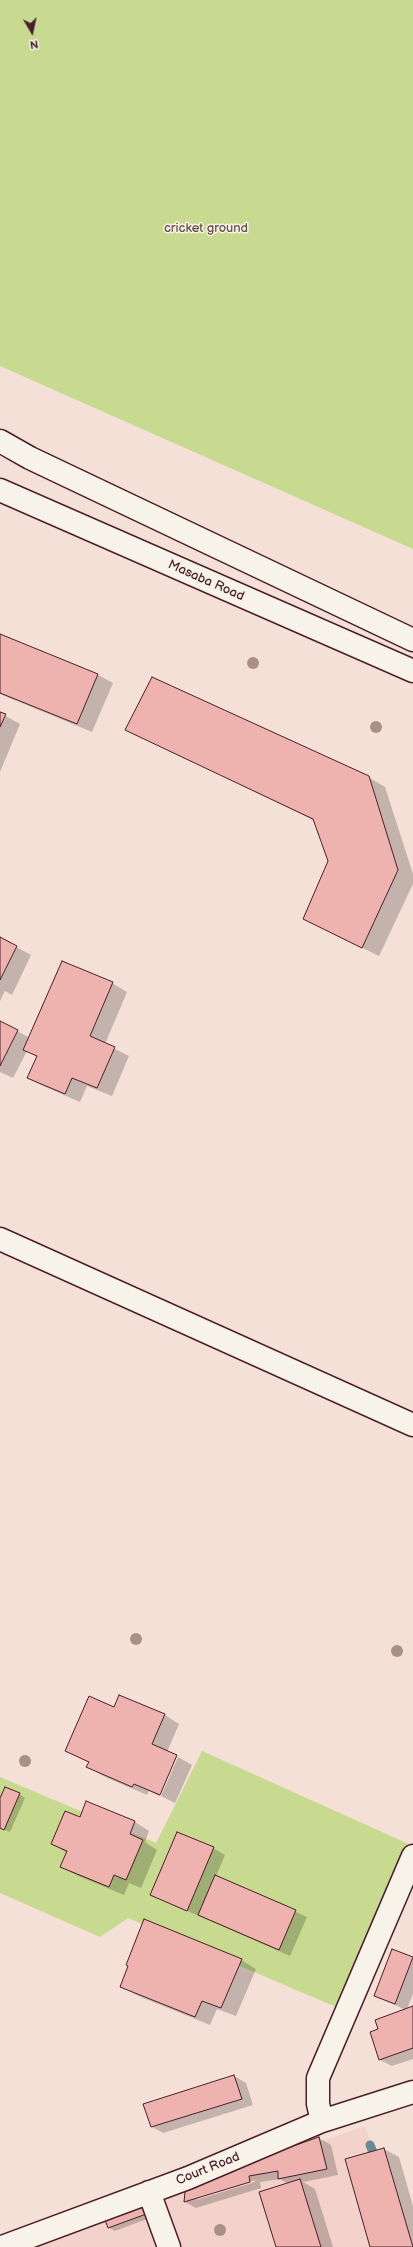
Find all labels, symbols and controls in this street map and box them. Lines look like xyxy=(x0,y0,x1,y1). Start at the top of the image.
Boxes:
north arrow xyxy=(12,12,52,52)
text: N xyxy=(29,37,39,51)
park label: cricket ground xyxy=(164,221,248,237)
street label: Masaba Road xyxy=(165,557,247,605)
street label: Court Road xyxy=(174,2149,242,2189)

